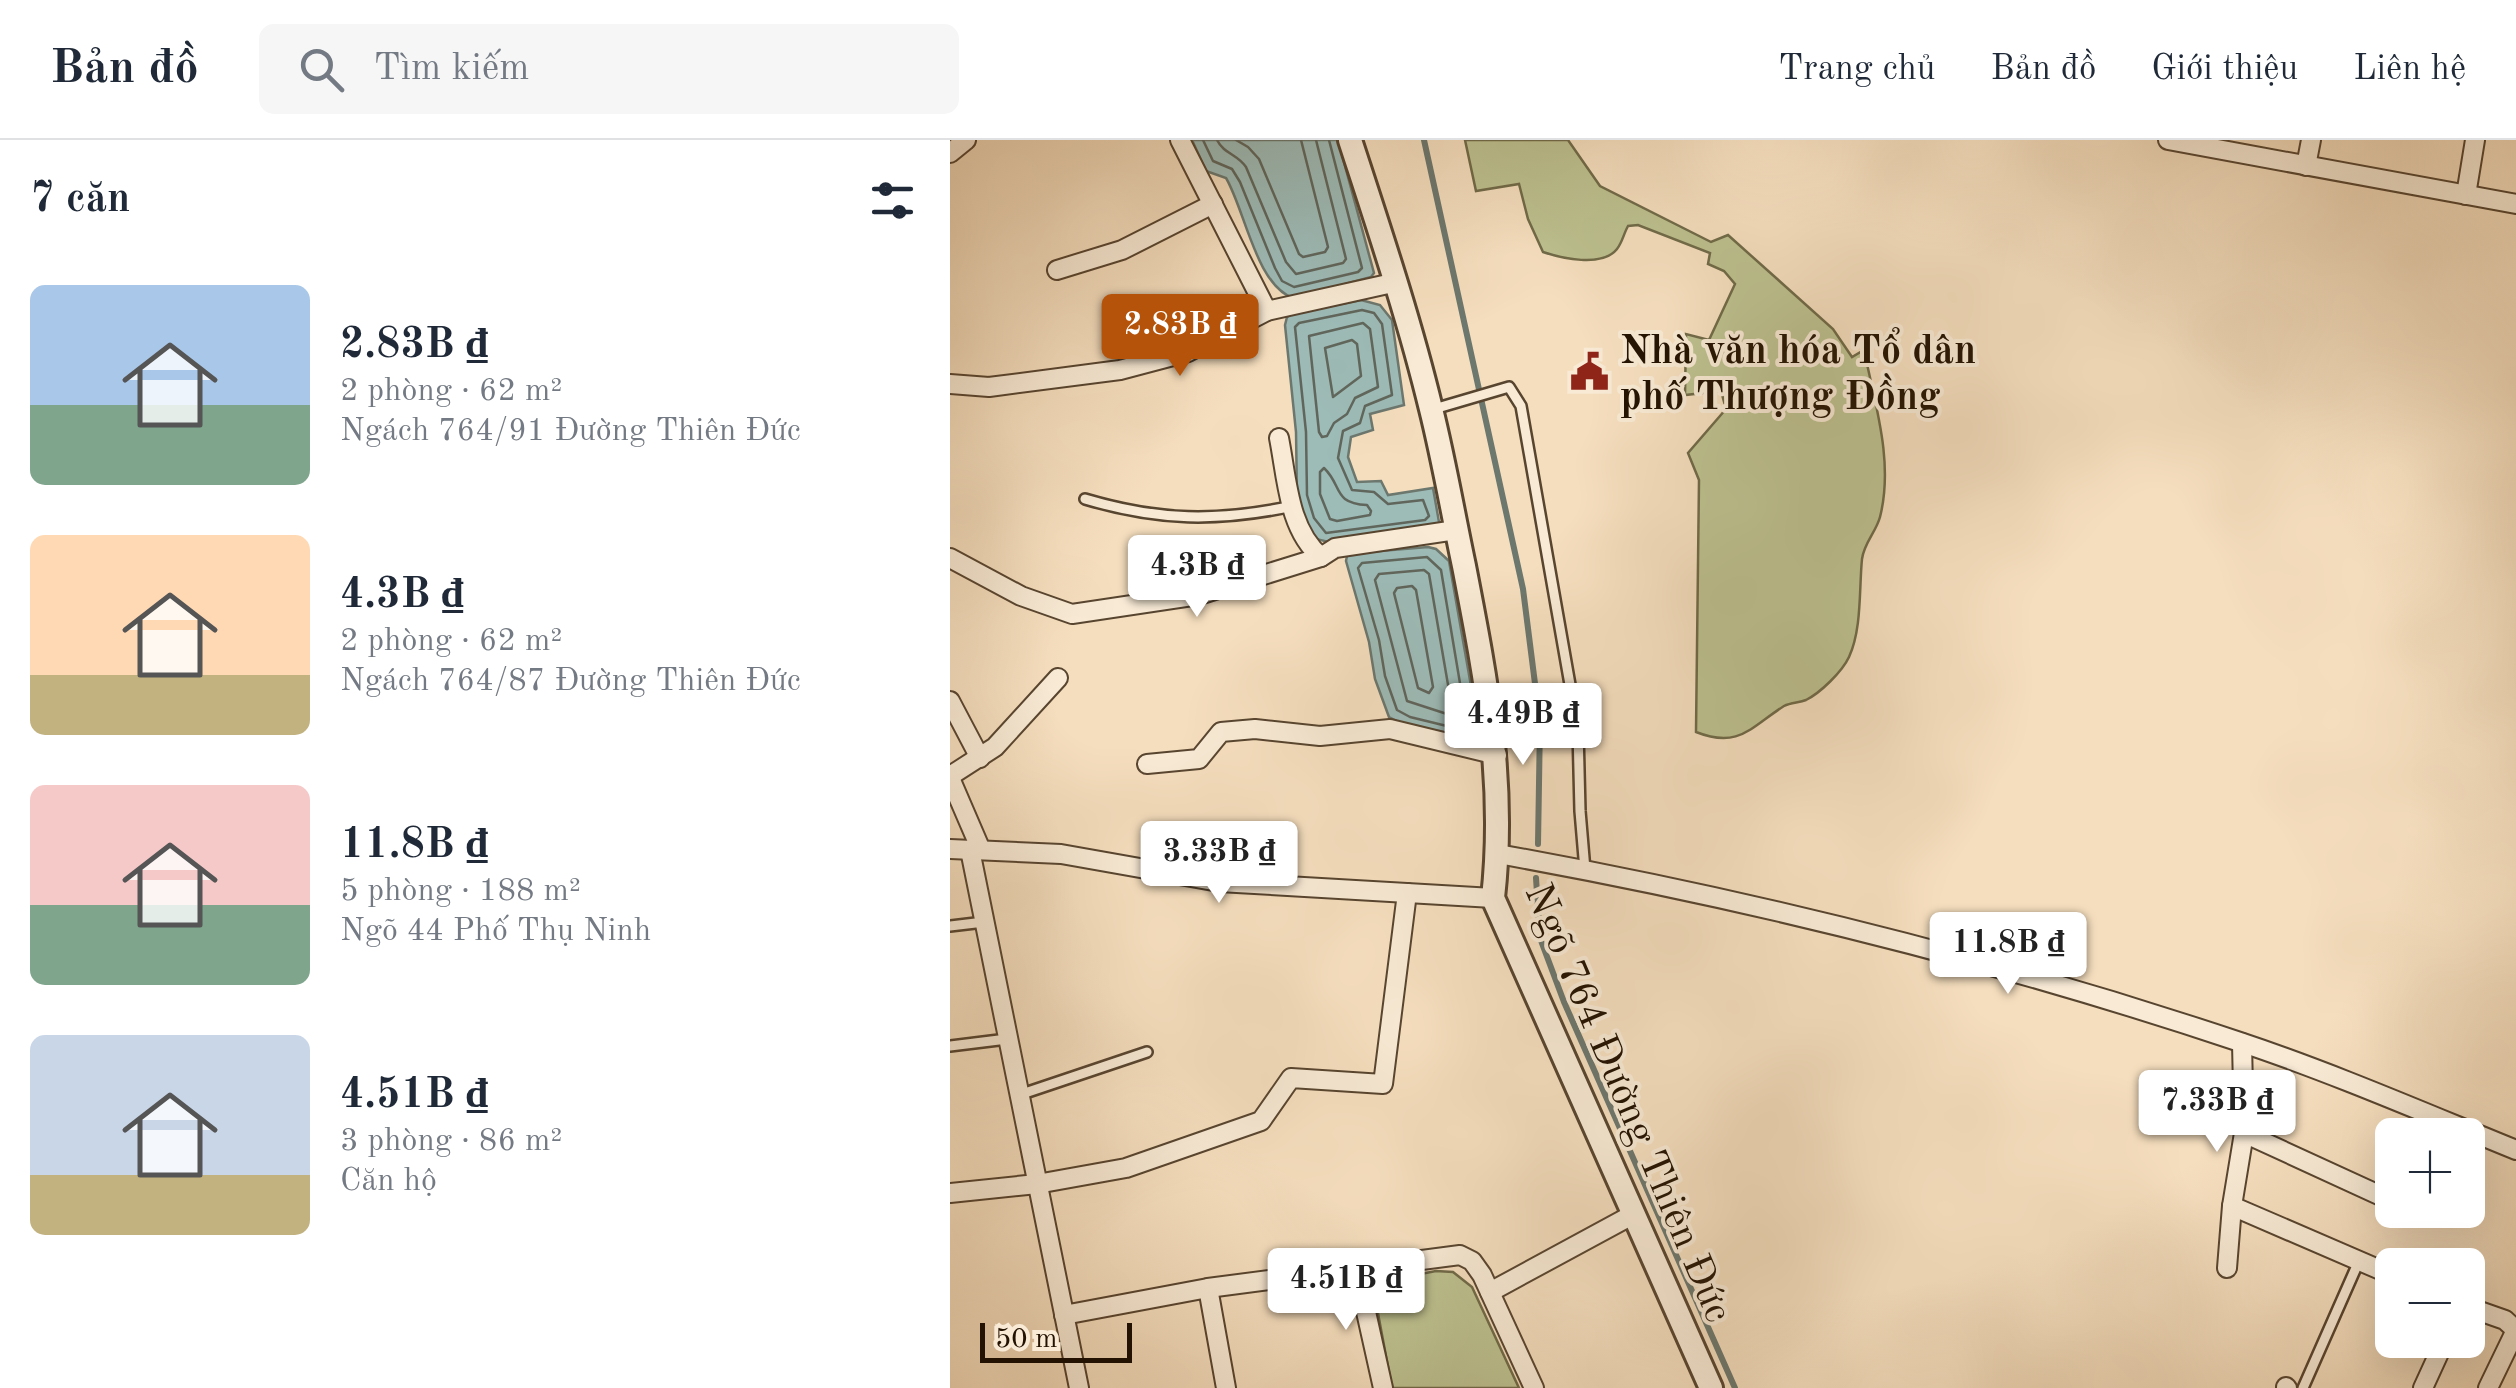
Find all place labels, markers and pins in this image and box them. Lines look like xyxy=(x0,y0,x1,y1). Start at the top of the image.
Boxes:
pin: 2.83B ₫ xyxy=(1088,294,1272,379)
place label: Nhà văn hóa Tổ dân phố Thượng Đồng xyxy=(1620,327,1976,419)
public building icon: Nhà văn hóa Tổ dân phố Thượng Đồng xyxy=(1569,351,1611,393)
pin: 4.3B ₫ xyxy=(1116,535,1278,620)
pin: 4.49B ₫ xyxy=(1431,683,1615,768)
pin: 3.33B ₫ xyxy=(1127,821,1311,906)
pin: 11.8B ₫ xyxy=(1916,912,2100,997)
pin: 7.33B ₫ xyxy=(2125,1070,2309,1155)
pin: 4.51B ₫ xyxy=(1254,1248,1438,1333)

